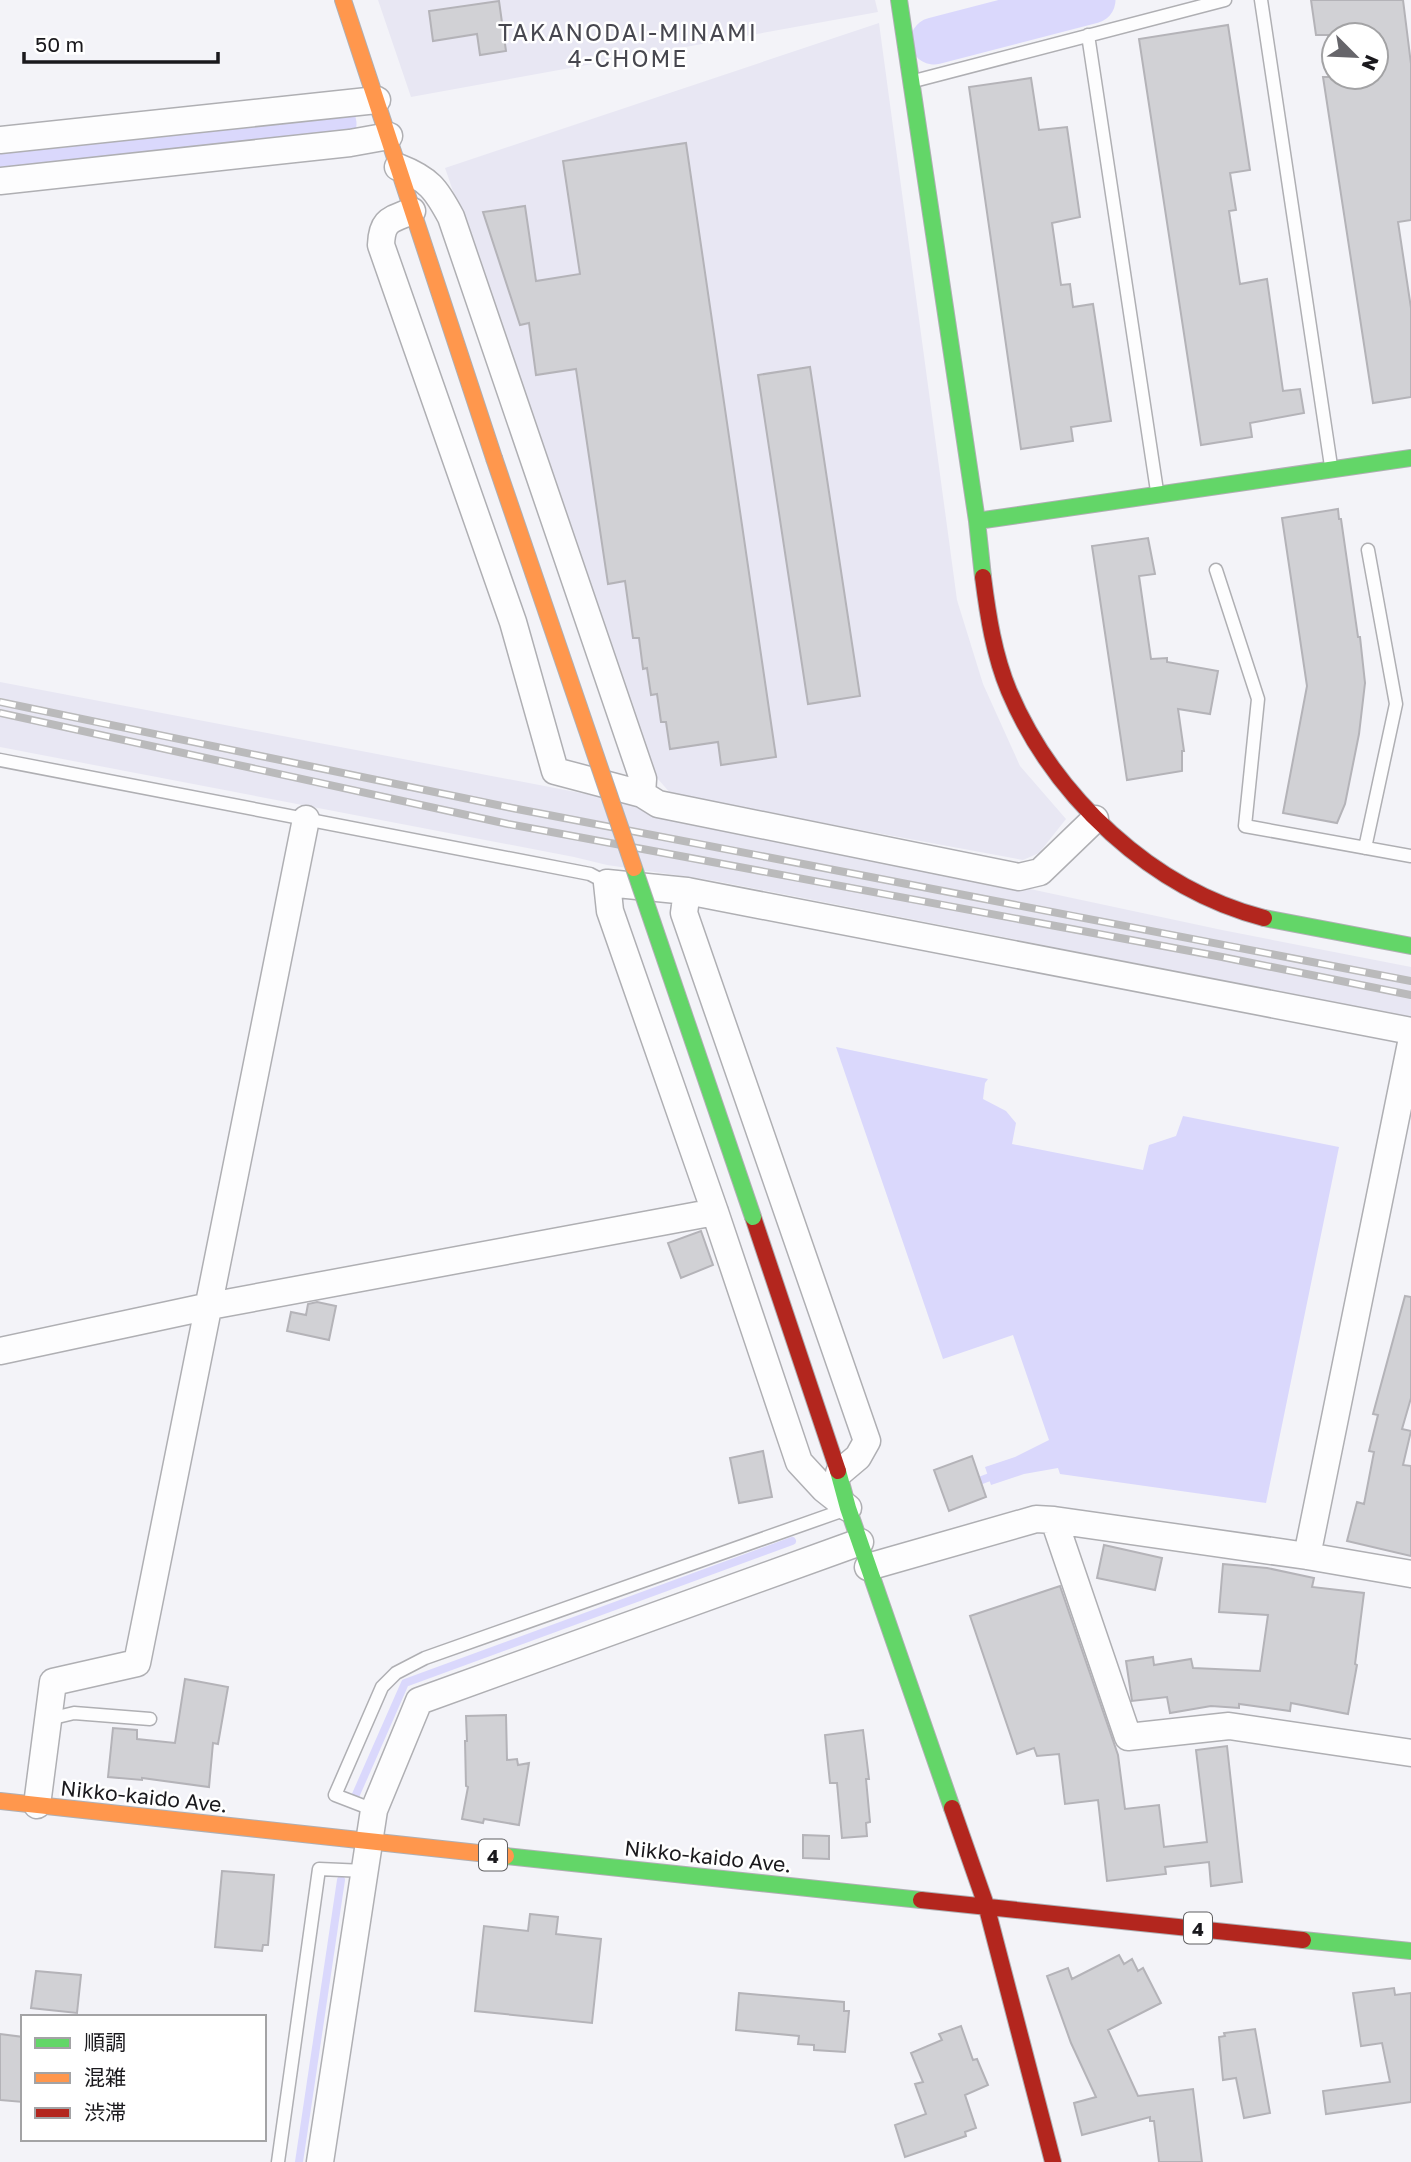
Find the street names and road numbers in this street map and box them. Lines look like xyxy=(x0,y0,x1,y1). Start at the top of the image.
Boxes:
street label: Nikko-kaido Ave. xyxy=(59,1774,229,1818)
street label: Nikko-kaido Ave. xyxy=(623,1834,793,1878)
road number: 4 xyxy=(479,1840,507,1870)
road number: 4 xyxy=(1184,1912,1212,1944)

